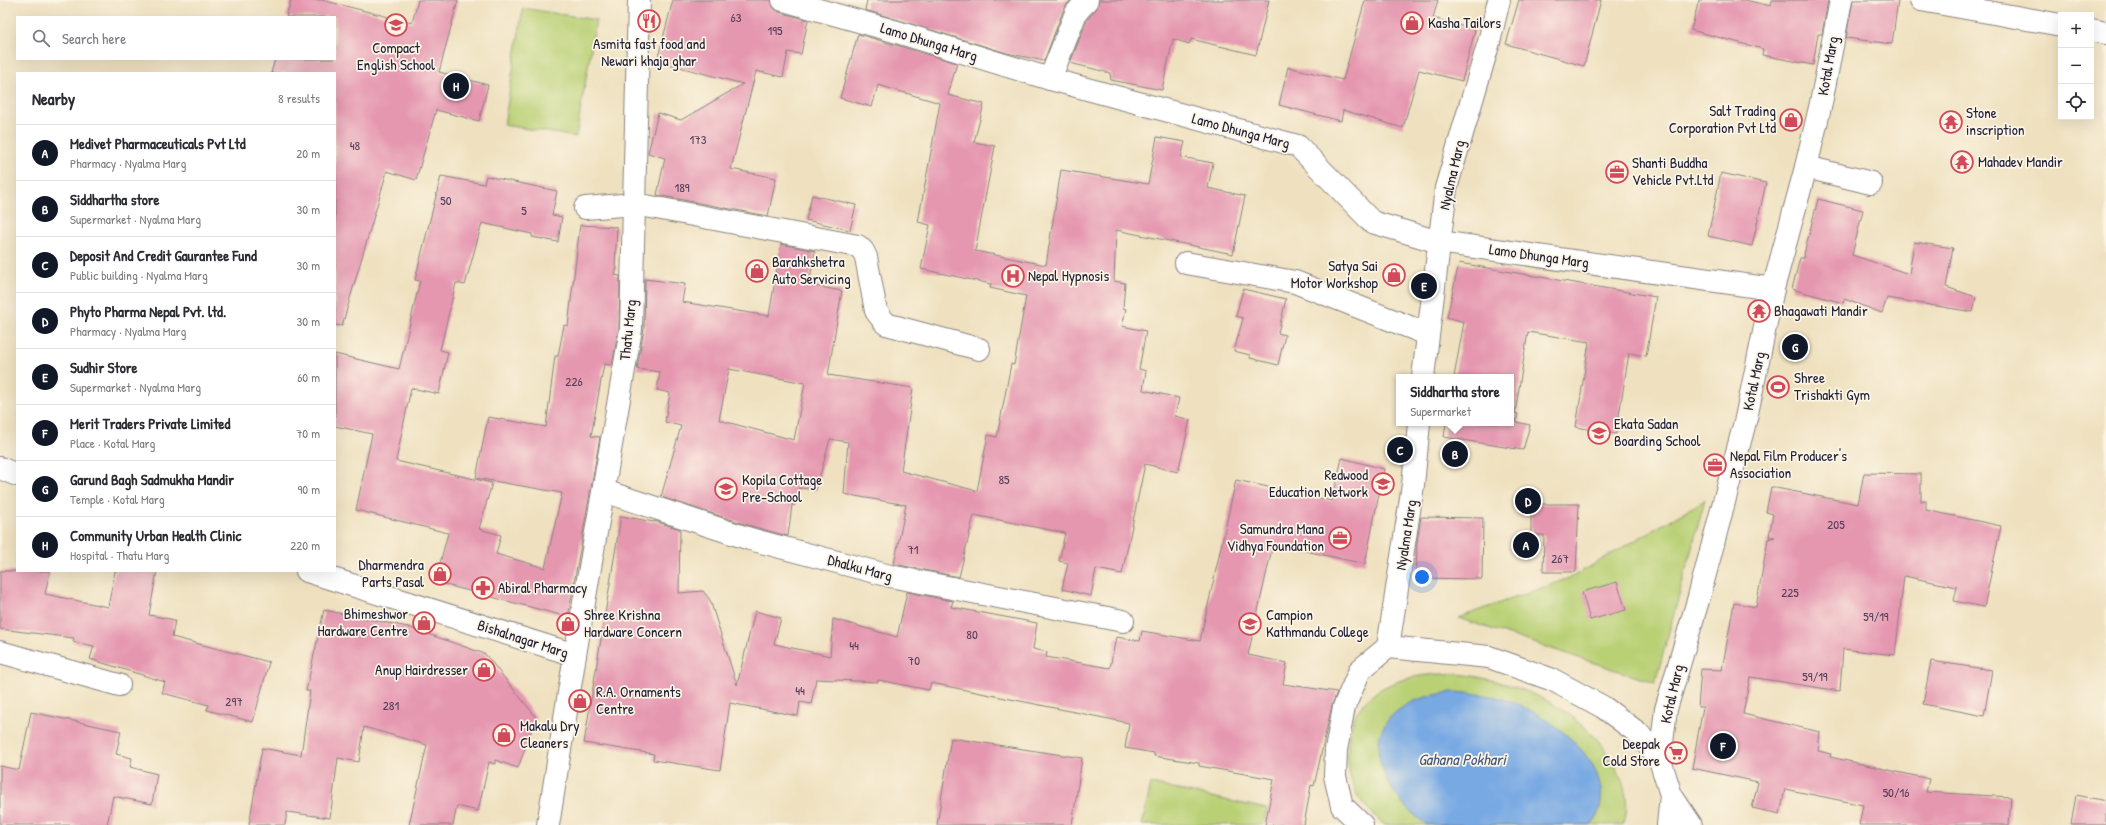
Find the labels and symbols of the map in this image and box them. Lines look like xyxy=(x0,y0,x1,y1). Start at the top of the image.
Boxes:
restaurant icon: Asmita fast food and Newari khaja ghar xyxy=(636,8,662,34)
house number: 63 xyxy=(730,8,742,26)
shop icon: Kasha Tailors xyxy=(1399,10,1425,36)
school or university icon: Compact English School xyxy=(383,12,409,38)
place label: Kasha Tailors xyxy=(1428,12,1501,33)
street label: Lamo Dhunga Marg xyxy=(878,17,981,66)
house number: 195 xyxy=(768,21,783,39)
place label: Asmita fast food and Newari khaja ghar xyxy=(593,33,705,71)
street label: Kotal Marg xyxy=(1812,34,1843,97)
place label: Compact English School xyxy=(357,37,435,75)
pin: H xyxy=(443,71,469,101)
place label: Salt Trading Corporation Pvt Ltd xyxy=(1669,100,1776,138)
place label: Stone inscription xyxy=(1966,102,2025,140)
street label: Lamo Dhunga Marg xyxy=(1190,107,1293,154)
shop icon: Salt Trading Corporation Pvt Ltd xyxy=(1778,107,1804,133)
temple icon: Stone inscription xyxy=(1938,109,1964,135)
house number: 173 xyxy=(690,130,707,148)
house number: 48 xyxy=(350,136,361,154)
street label: Nyalma Marg xyxy=(1433,138,1470,212)
temple icon: Mahadev Mandir xyxy=(1949,149,1975,175)
place label: Mahadev Mandir xyxy=(1978,151,2063,172)
place label: Shanti Buddha Vehicle Pvt.Ltd xyxy=(1632,152,1714,190)
office icon: Shanti Buddha Vehicle Pvt.Ltd xyxy=(1604,159,1630,185)
house number: 189 xyxy=(674,178,690,196)
house number: 50 xyxy=(440,191,452,209)
house number: 5 xyxy=(521,201,527,219)
street label: Lamo Dhunga Marg xyxy=(1488,238,1591,273)
place label: Barahkshetra Auto Servicing xyxy=(772,251,851,289)
place label: Satya Sai Motor Workshop xyxy=(1291,255,1379,293)
shop icon: Barahkshetra Auto Servicing xyxy=(744,258,770,284)
shop icon: Satya Sai Motor Workshop xyxy=(1381,262,1407,288)
hospital icon: Nepal Hypnosis xyxy=(1000,263,1026,289)
place label: Nepal Hypnosis xyxy=(1028,265,1109,286)
pin: E xyxy=(1411,271,1437,301)
street label: Thatu Marg xyxy=(614,298,641,361)
temple icon: Bhagawati Mandir xyxy=(1746,298,1772,324)
place label: Bhagawati Mandir xyxy=(1774,300,1868,321)
pin: G xyxy=(1782,332,1808,362)
street label: Kotal Marg xyxy=(1737,349,1770,412)
place label: Shree Trishakti Gym xyxy=(1794,367,1870,405)
house number: 226 xyxy=(565,372,583,390)
sports icon: Shree Trishakti Gym xyxy=(1765,374,1791,400)
place label: Ekata Sadan Boarding School xyxy=(1614,413,1701,451)
school or university icon: Ekata Sadan Boarding School xyxy=(1586,420,1612,446)
pin: C xyxy=(1387,435,1413,465)
pin: B xyxy=(1442,439,1468,469)
place label: Nepal Film Producer's Association xyxy=(1730,445,1847,483)
office icon: Nepal Film Producer's Association xyxy=(1702,452,1728,478)
place label: Redwood Education Network xyxy=(1269,464,1368,502)
place label: Kopila Cottage Pre-School xyxy=(742,469,822,507)
house number: 85 xyxy=(998,470,1010,488)
school or university icon: Redwood Education Network xyxy=(1370,471,1396,497)
school or university icon: Kopila Cottage Pre-School xyxy=(713,476,739,502)
pin: D xyxy=(1515,486,1541,516)
street label: Nyalma Marg xyxy=(1390,498,1421,572)
house number: 205 xyxy=(1827,515,1845,533)
place label: Samundra Mana Vidhya Foundation xyxy=(1227,518,1324,556)
office icon: Samundra Mana Vidhya Foundation xyxy=(1327,525,1353,551)
pin: A xyxy=(1513,530,1539,560)
house number: 71 xyxy=(907,540,919,558)
street label: Dhalku Marg xyxy=(825,549,895,586)
house number: 267 xyxy=(1551,549,1569,567)
place label: Dharmendra Parts Pasal xyxy=(358,554,424,592)
shop icon: Dharmendra Parts Pasal xyxy=(427,561,453,587)
your location xyxy=(1412,567,1432,587)
pharmacy icon: Abiral Pharmacy xyxy=(470,575,496,601)
place label: Abiral Pharmacy xyxy=(498,577,587,598)
house number: 225 xyxy=(1781,583,1799,601)
place label: Bhimeshwor Hardware Centre xyxy=(318,603,408,641)
place label: Shree Krishna Hardware Concern xyxy=(584,604,682,642)
place label: Campion Kathmandu College xyxy=(1266,604,1369,642)
house number: 59/19 xyxy=(1863,607,1889,625)
shop icon: Bhimeshwor Hardware Centre xyxy=(411,610,437,636)
shop icon: Shree Krishna Hardware Concern xyxy=(555,611,581,637)
school or university icon: Campion Kathmandu College xyxy=(1237,611,1263,637)
street label: Bishalnagar Marg xyxy=(475,614,572,663)
house number: 80 xyxy=(966,625,978,643)
house number: 44 xyxy=(849,636,859,654)
house number: 70 xyxy=(908,651,920,669)
shop icon: Anup Hairdresser xyxy=(471,657,497,683)
place label: Anup Hairdresser xyxy=(375,659,468,680)
street label: Kotal Marg xyxy=(1655,662,1689,725)
house number: 59/19 xyxy=(1802,667,1828,685)
place label: R.A. Ornaments Centre xyxy=(596,681,681,719)
house number: 44 xyxy=(795,681,805,699)
shop icon: R.A. Ornaments Centre xyxy=(567,688,593,714)
house number: 297 xyxy=(225,692,243,710)
house number: 281 xyxy=(383,696,399,714)
place label: Makalu Dry Cleaners xyxy=(520,715,580,753)
shop icon: Makalu Dry Cleaners xyxy=(491,722,517,748)
pin: F xyxy=(1710,731,1736,761)
place label: Deepak Cold Store xyxy=(1603,733,1660,771)
supermarket icon: Deepak Cold Store xyxy=(1663,740,1689,766)
water label: Gahana Pokhari xyxy=(1418,748,1507,770)
house number: 50/16 xyxy=(1883,783,1909,801)

